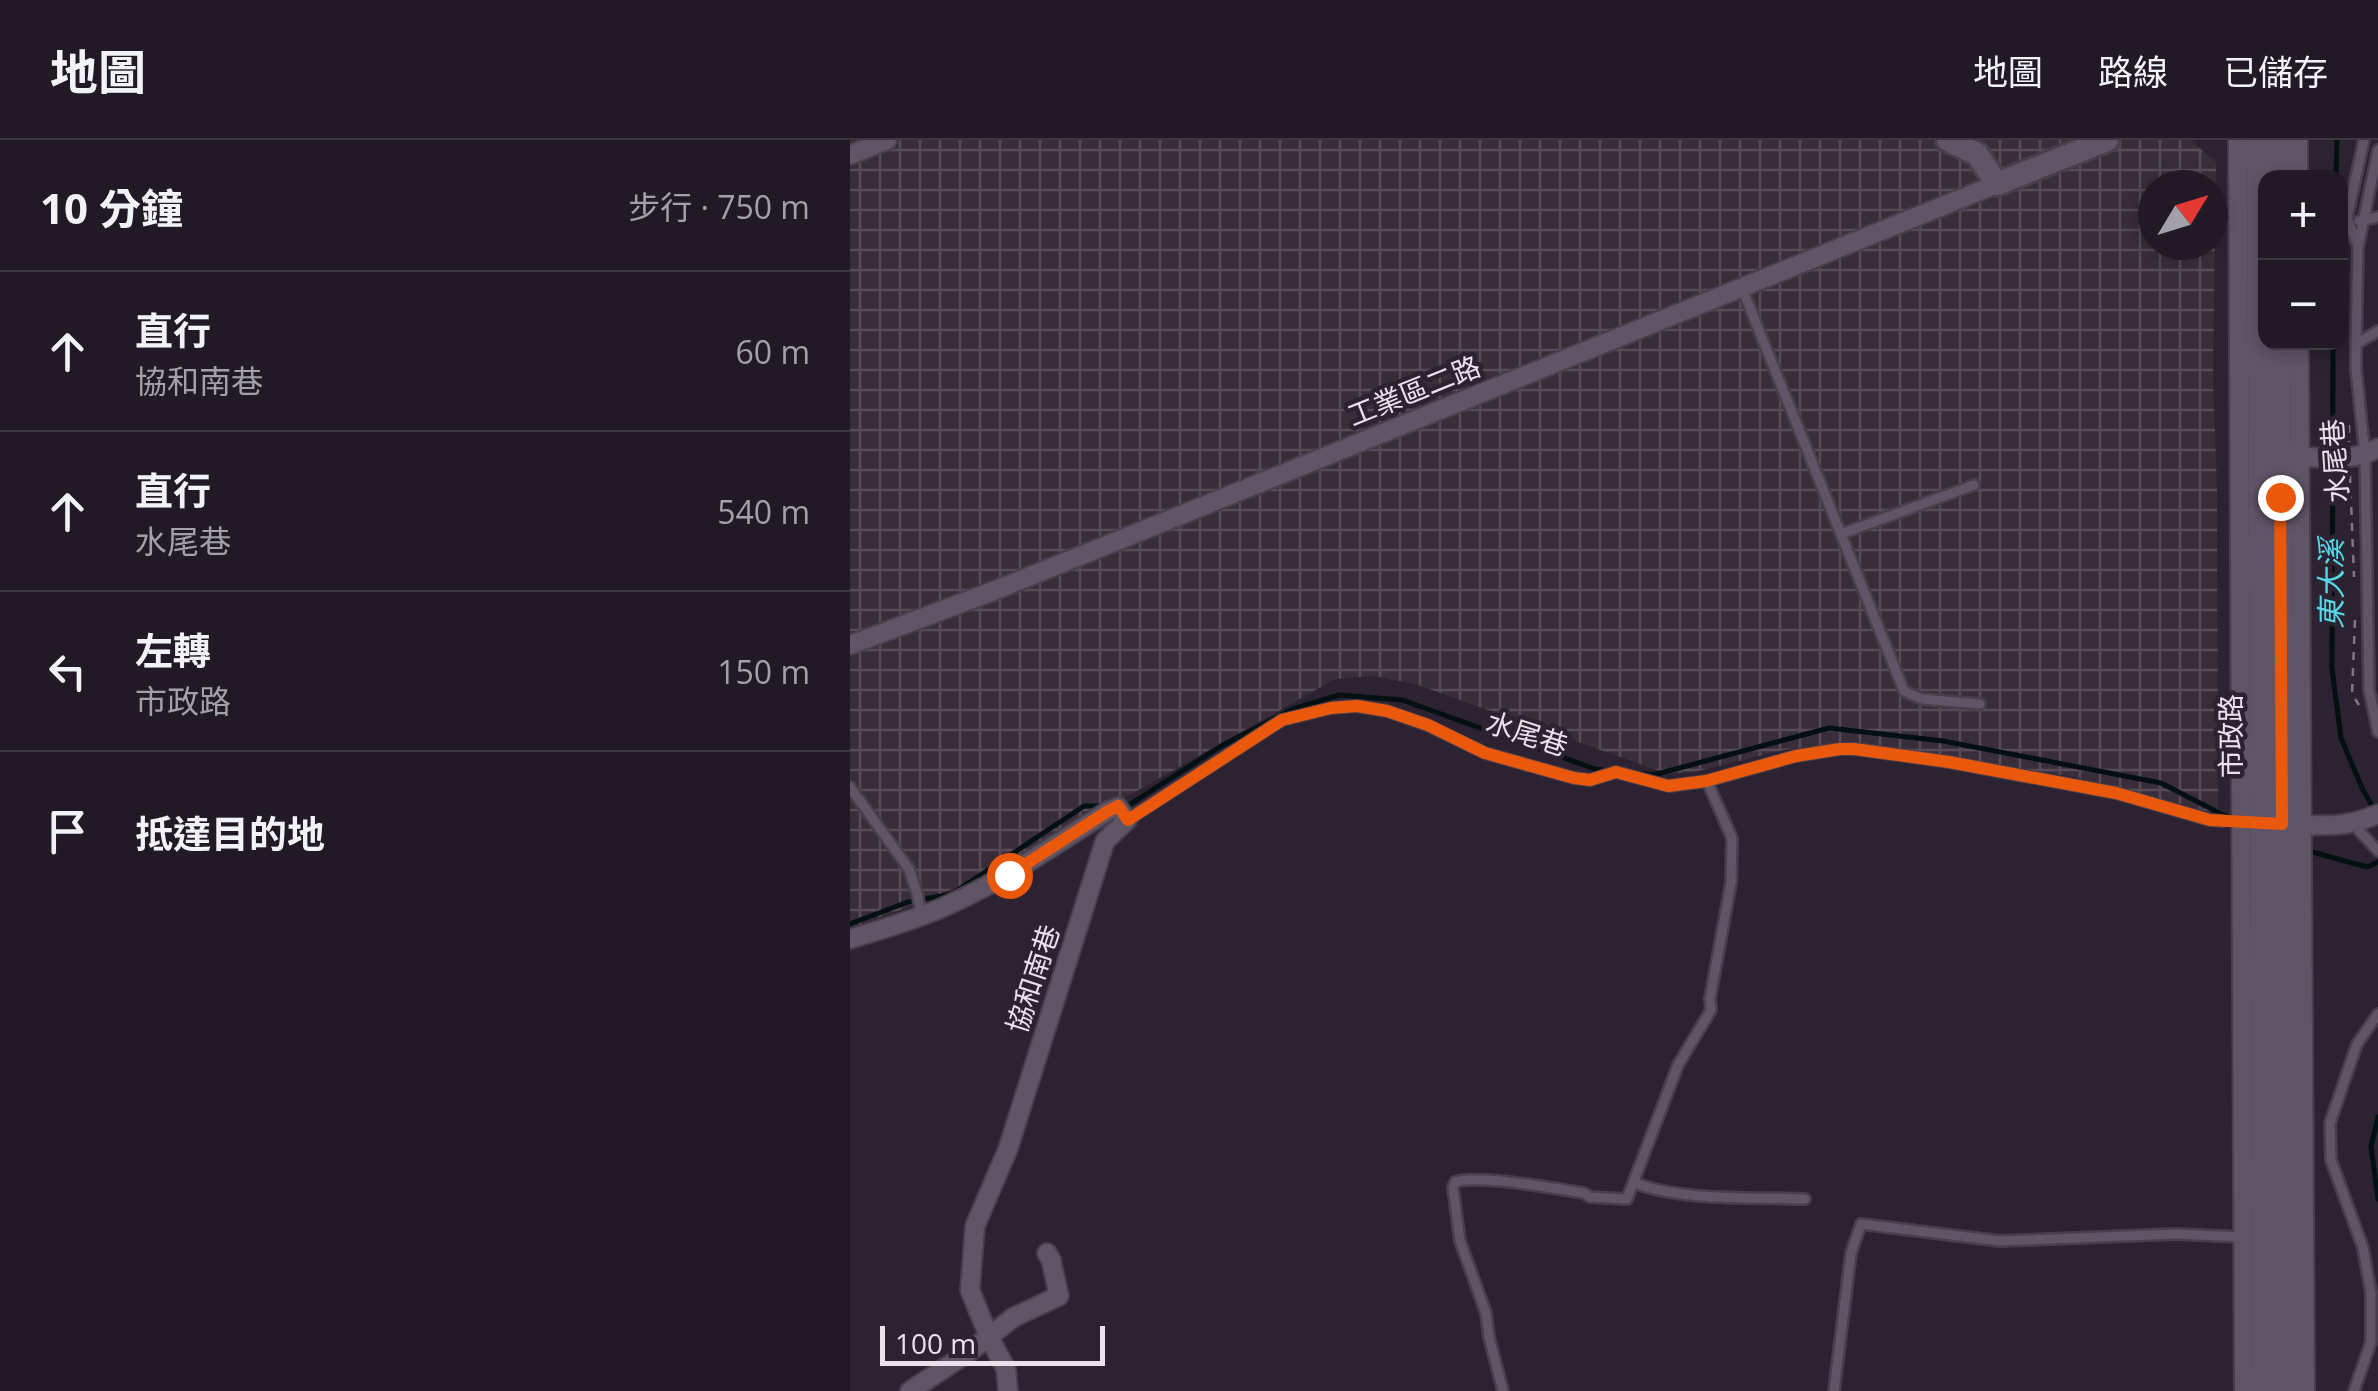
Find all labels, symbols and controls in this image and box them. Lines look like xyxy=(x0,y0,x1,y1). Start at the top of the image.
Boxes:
text: 地圖 xyxy=(50,39,146,104)
text: 地圖 xyxy=(1973,48,2043,95)
text: 路線 xyxy=(2098,48,2168,95)
text: 已儲存 xyxy=(2223,48,2328,95)
north arrow xyxy=(2138,170,2228,260)
map controls xyxy=(2258,170,2348,350)
button: + xyxy=(2258,170,2348,260)
text: 10 分鐘 xyxy=(40,179,183,236)
text: 步行 · 750 m xyxy=(628,185,810,228)
button: − xyxy=(2258,260,2348,350)
text: 直行 xyxy=(135,304,211,356)
icon: ahead xyxy=(40,324,95,379)
text: 60 m xyxy=(735,330,810,373)
street label: 工業區二路 xyxy=(1342,346,1486,434)
text: 協和南巷 xyxy=(135,359,263,402)
street label: 水尾巷 xyxy=(2312,418,2356,504)
text: 直行 xyxy=(135,464,211,516)
route end xyxy=(2258,475,2304,521)
icon: ahead xyxy=(40,484,95,539)
text: 540 m xyxy=(717,490,810,533)
text: 水尾巷 xyxy=(135,519,231,562)
water label: 東大溪 xyxy=(2310,535,2351,629)
text: 左轉 xyxy=(135,624,211,676)
icon: left xyxy=(40,644,95,699)
text: 150 m xyxy=(717,650,810,693)
text: 市政路 xyxy=(135,679,231,722)
street label: 市政路 xyxy=(2211,694,2249,778)
street label: 水尾巷 xyxy=(1481,702,1573,764)
icon: arrive xyxy=(40,804,95,859)
text: 抵達目的地 xyxy=(135,807,325,859)
route start xyxy=(987,853,1033,899)
street label: 協和南巷 xyxy=(997,920,1067,1038)
scale bar xyxy=(880,1321,1105,1366)
text: 100 m xyxy=(895,1324,976,1362)

